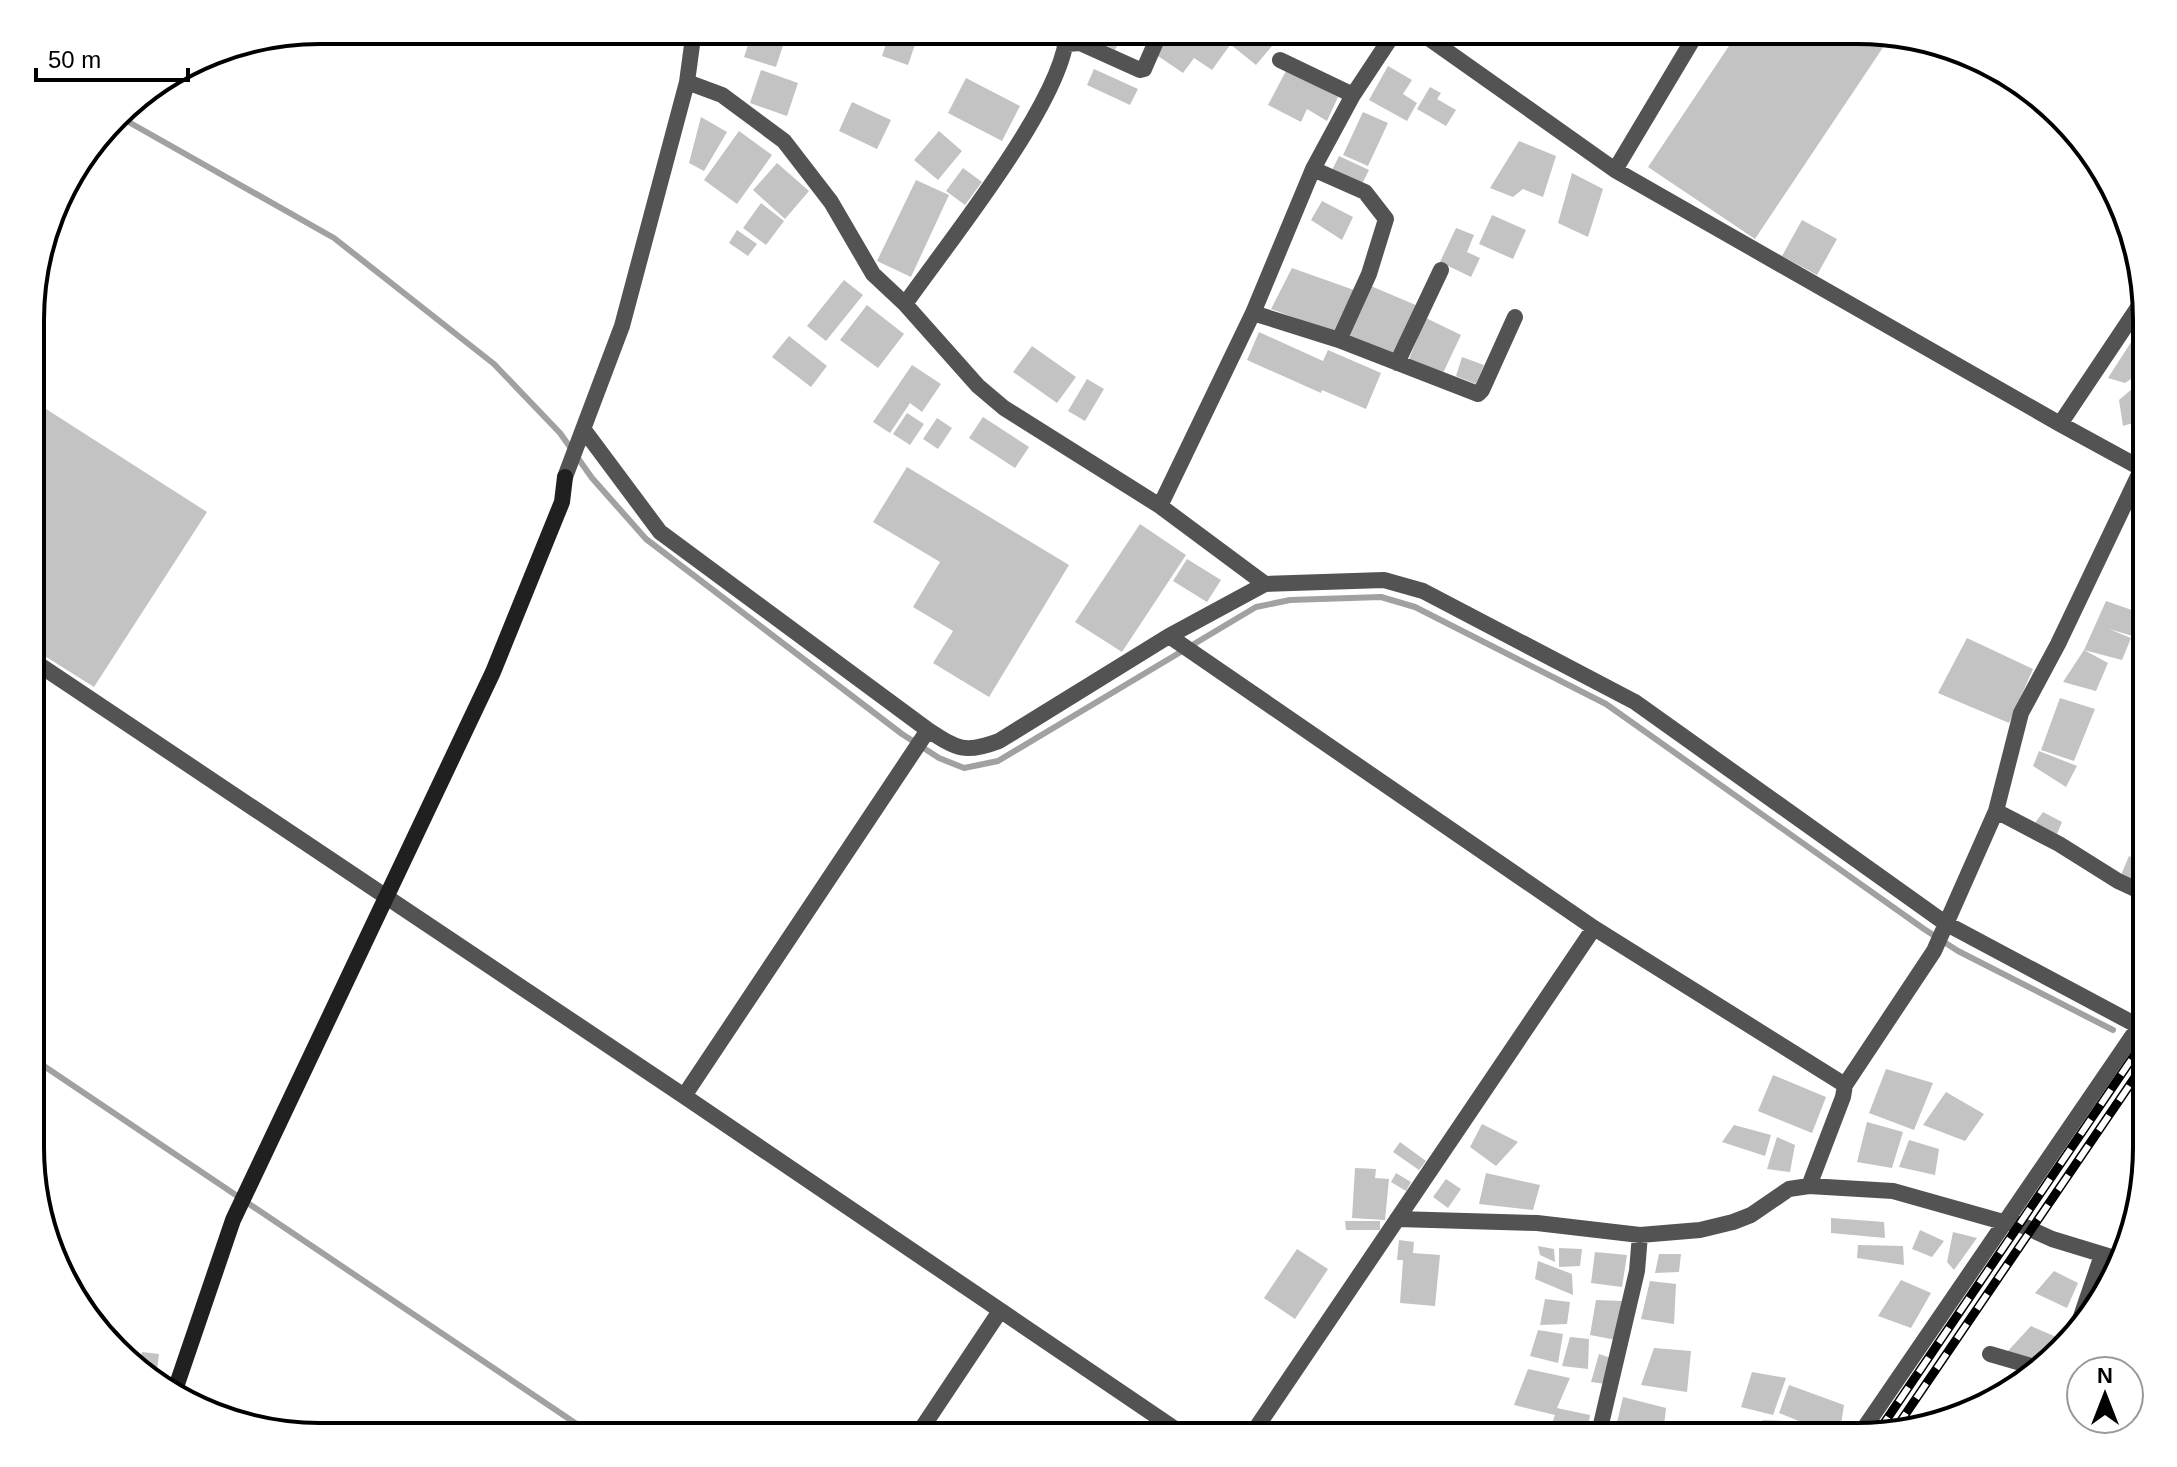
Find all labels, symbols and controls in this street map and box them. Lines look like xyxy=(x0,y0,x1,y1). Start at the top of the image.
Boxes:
scale bar xyxy=(36,32,188,82)
text: 50 m xyxy=(48,46,101,73)
north arrow xyxy=(2065,1355,2145,1435)
text: N xyxy=(2097,1363,2113,1388)

